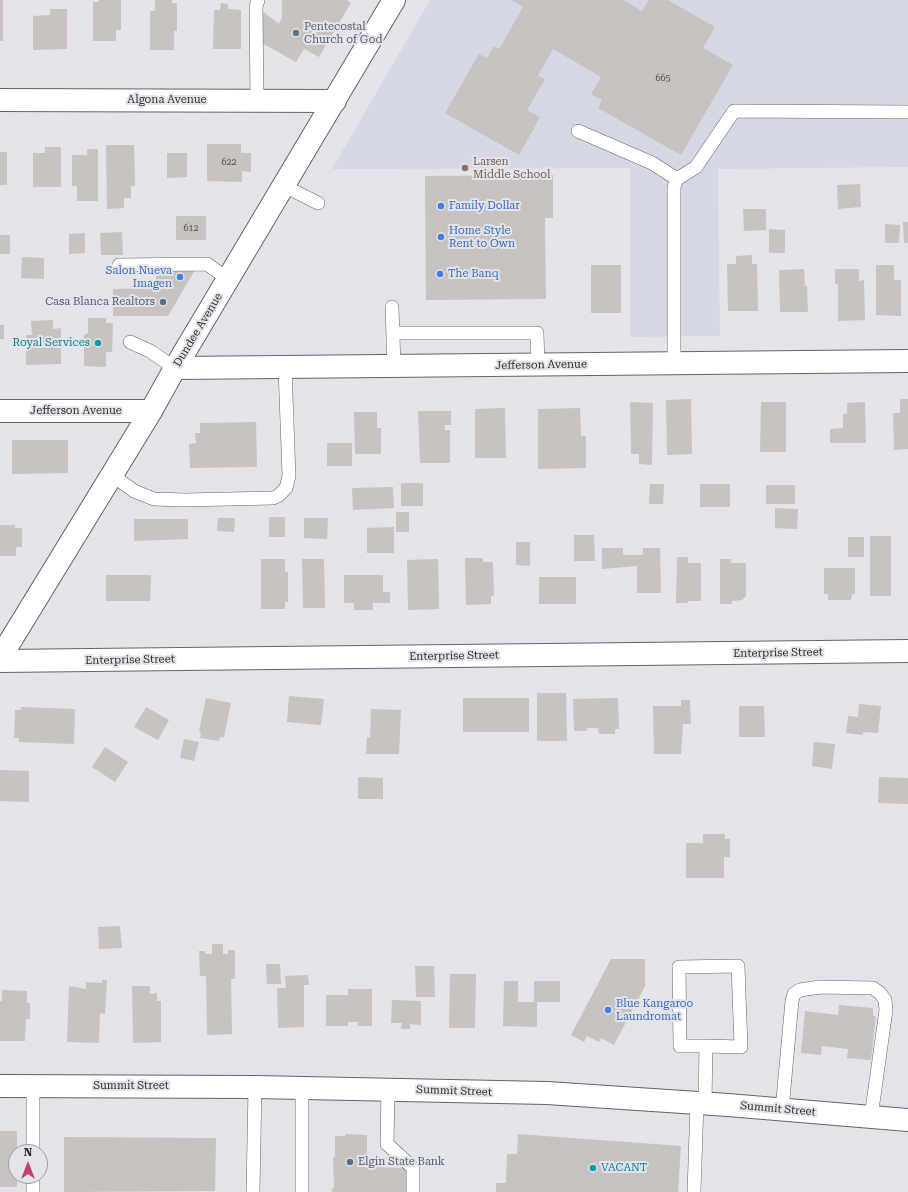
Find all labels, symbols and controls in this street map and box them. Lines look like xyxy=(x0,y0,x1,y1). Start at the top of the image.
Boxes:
place label: Pentecostal Church of God xyxy=(304,20,382,46)
marker: Pentecostal Church of God xyxy=(291,28,301,38)
house number: 665 xyxy=(655,73,671,83)
street label: Algona Avenue xyxy=(127,93,207,107)
place label: Larsen Middle School xyxy=(473,155,550,181)
house number: 622 xyxy=(221,157,237,167)
marker: Larsen Middle School xyxy=(460,163,470,173)
place label: Family Dollar xyxy=(449,199,520,213)
marker: Family Dollar xyxy=(436,201,446,211)
house number: 612 xyxy=(183,223,199,233)
place label: Home Style Rent to Own xyxy=(449,224,515,250)
marker: Home Style Rent to Own xyxy=(436,232,446,242)
place label: Salon Nueva Imagen xyxy=(106,264,172,290)
place label: The Banq xyxy=(448,267,499,281)
marker: The Banq xyxy=(435,269,445,279)
marker: Salon Nueva Imagen xyxy=(175,272,185,282)
street label: Dundee Avenue xyxy=(171,291,225,369)
place label: Casa Blanca Realtors xyxy=(45,295,155,309)
marker: Casa Blanca Realtors xyxy=(158,297,168,307)
place label: Royal Services xyxy=(12,336,90,350)
marker: Royal Services xyxy=(93,338,103,348)
street label: Jefferson Avenue xyxy=(495,358,587,372)
street label: Jefferson Avenue xyxy=(30,404,122,418)
street label: Enterprise Street xyxy=(733,646,823,660)
street label: Enterprise Street xyxy=(409,649,499,663)
street label: Enterprise Street xyxy=(85,653,175,667)
place label: Blue Kangaroo Laundromat xyxy=(616,997,693,1023)
marker: Blue Kangaroo Laundromat xyxy=(603,1005,613,1015)
street label: Summit Street xyxy=(93,1079,169,1093)
street label: Summit Street xyxy=(416,1083,492,1099)
street label: Summit Street xyxy=(740,1099,816,1119)
north arrow xyxy=(8,1144,48,1184)
text: N xyxy=(24,1146,32,1159)
place label: Elgin State Bank xyxy=(358,1155,445,1169)
marker: Elgin State Bank xyxy=(345,1157,355,1167)
place label: VACANT xyxy=(601,1161,647,1175)
marker: VACANT xyxy=(588,1163,598,1173)

